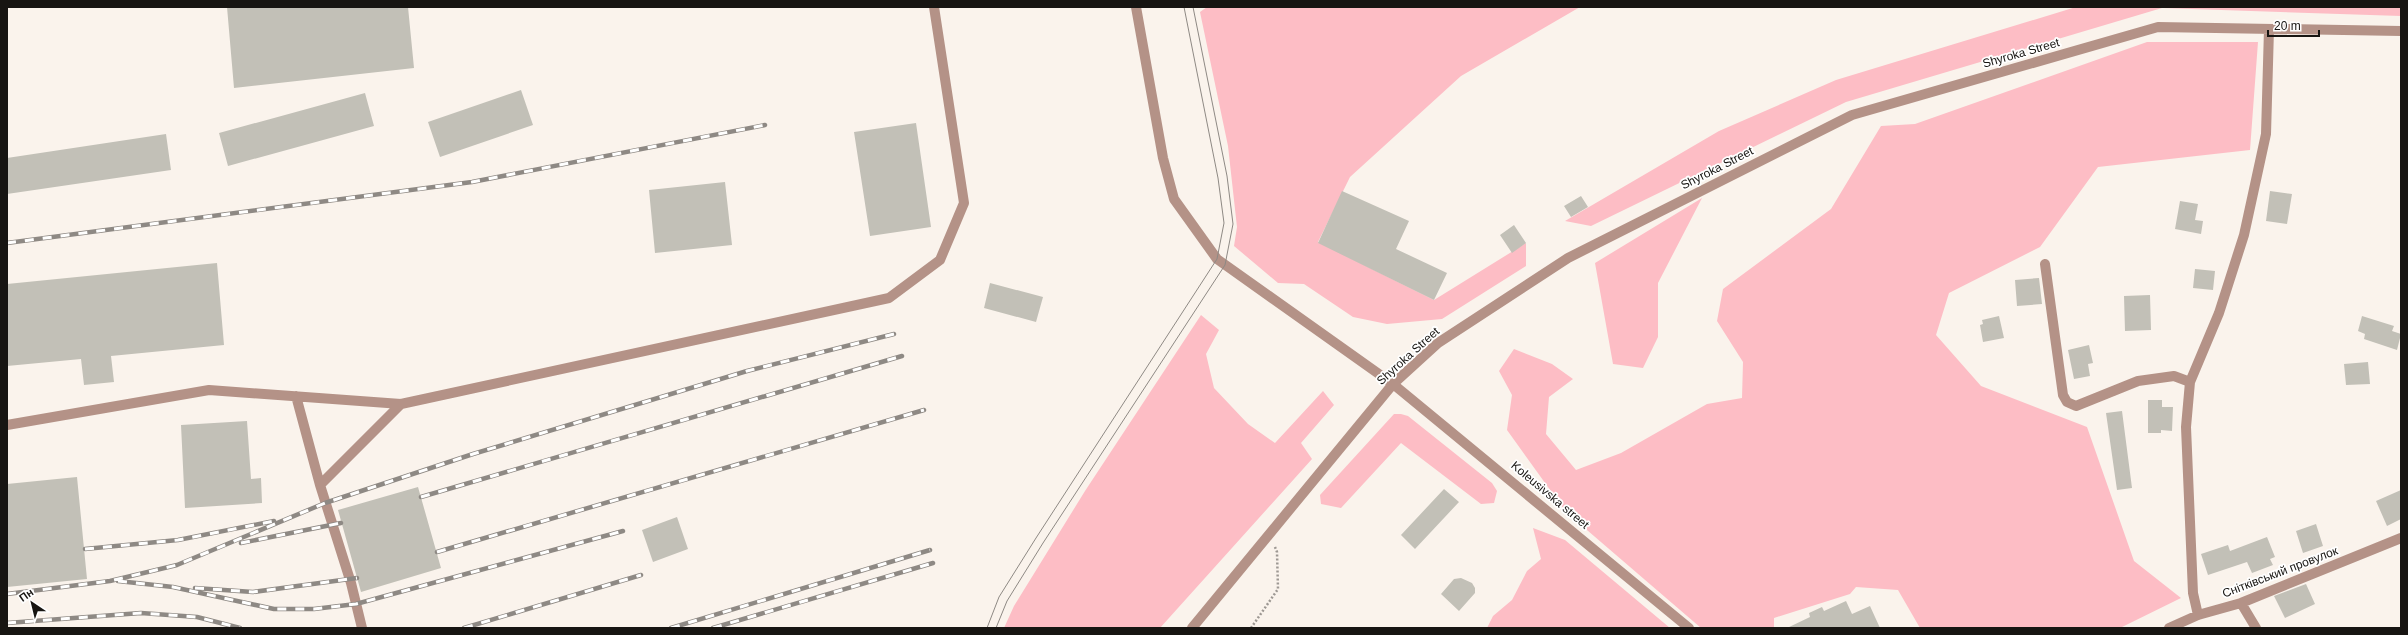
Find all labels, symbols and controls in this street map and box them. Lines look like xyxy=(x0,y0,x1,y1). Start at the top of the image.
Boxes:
scale bar xyxy=(2268,12,2319,38)
text: 20 m xyxy=(2274,19,2301,33)
street label: Shyroka Street xyxy=(1981,35,2062,71)
street label: Shyroka Street xyxy=(1678,143,1756,192)
street label: Shyroka Street xyxy=(1374,324,1443,388)
street label: Koleusivska street xyxy=(1508,458,1592,532)
street label: Снітківський провулок xyxy=(2220,543,2340,601)
north arrow xyxy=(12,583,52,623)
text: Пн xyxy=(17,586,36,604)

